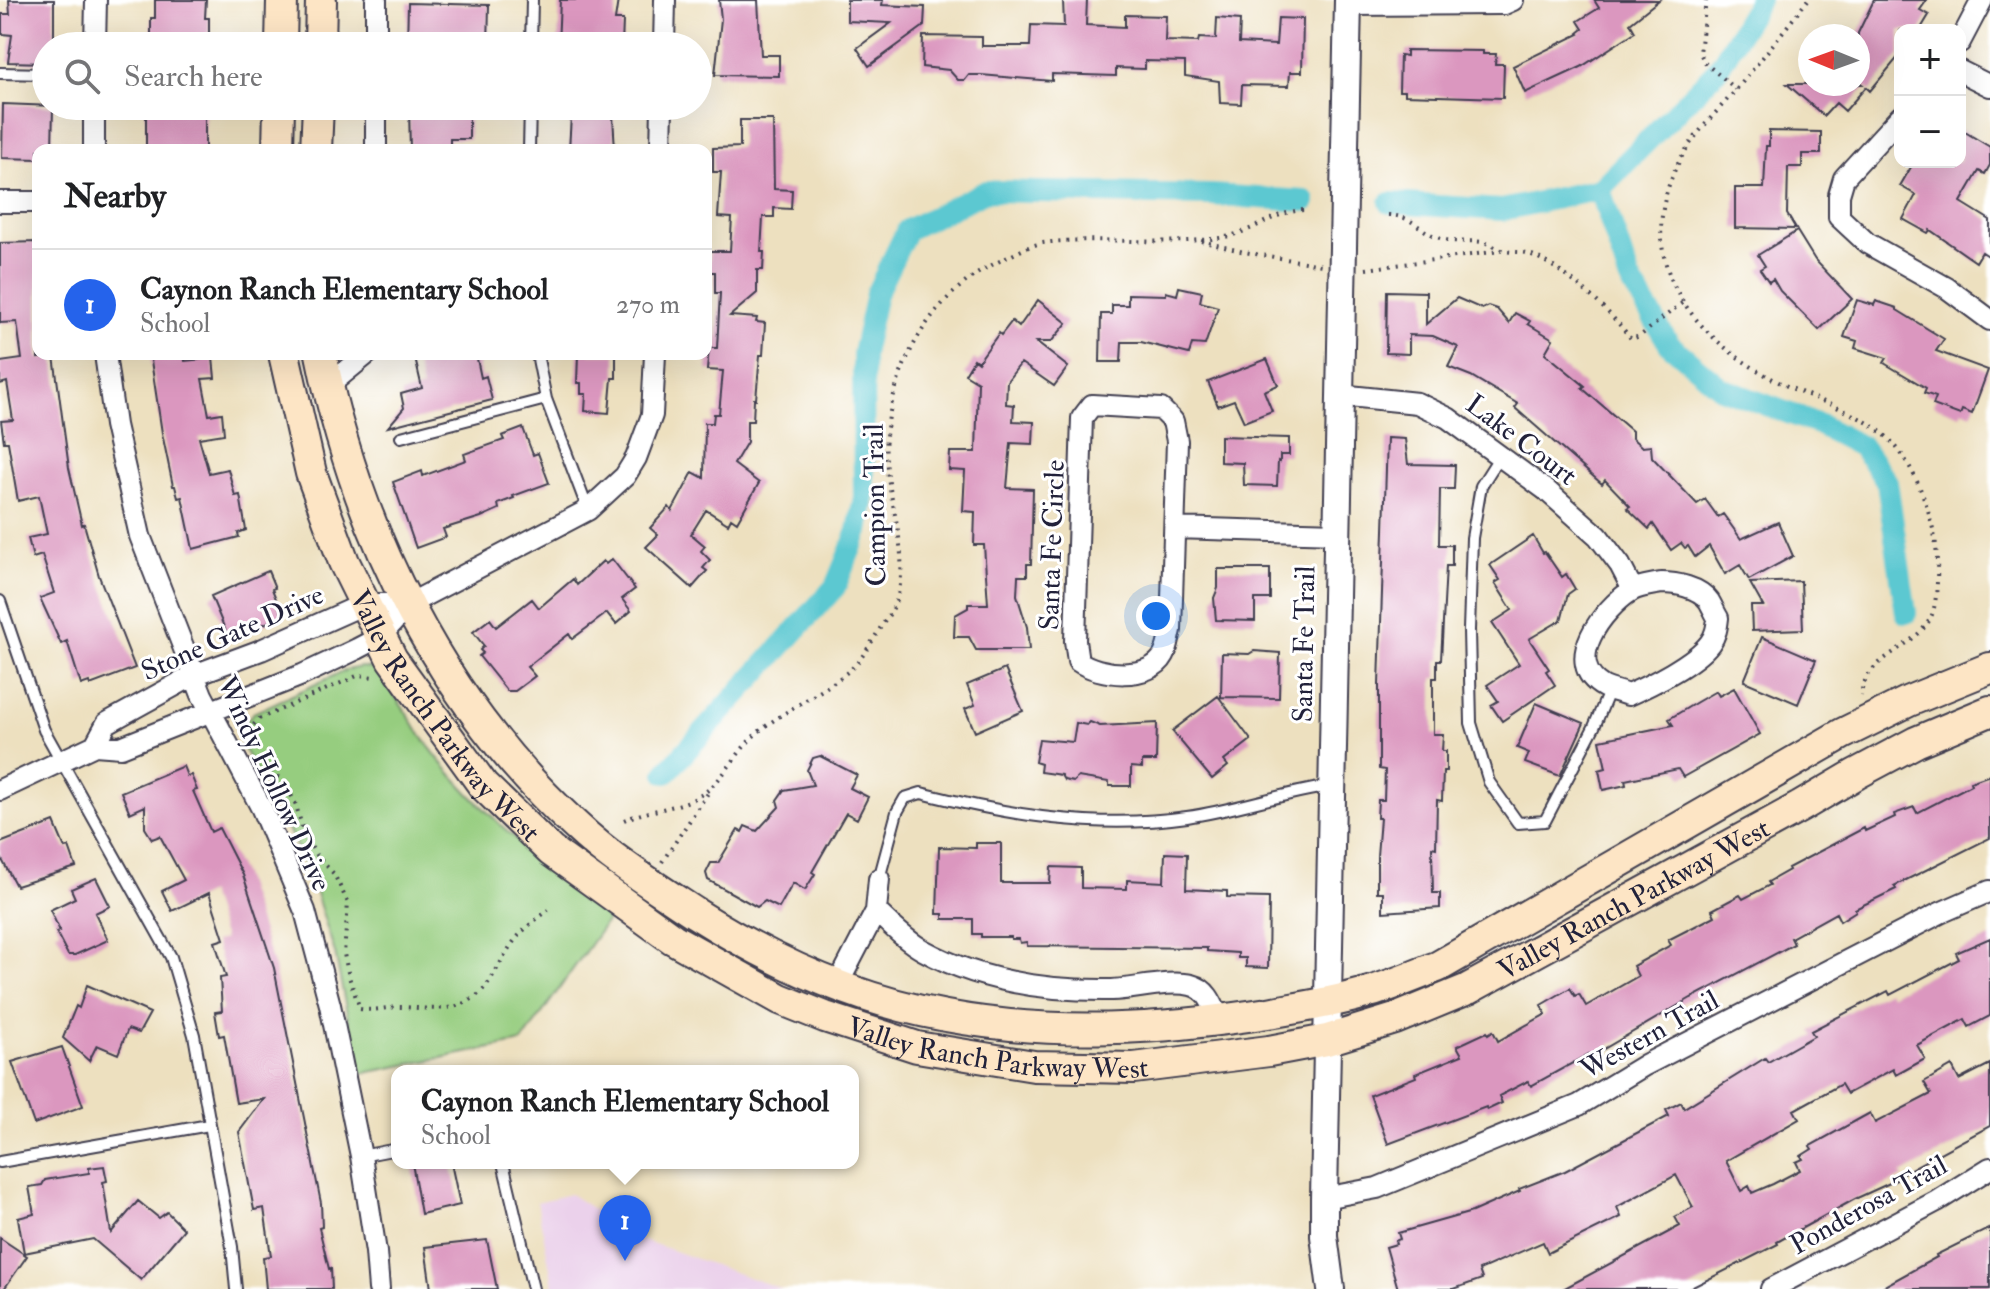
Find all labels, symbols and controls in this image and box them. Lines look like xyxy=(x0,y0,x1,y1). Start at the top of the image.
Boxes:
north arrow xyxy=(1798,24,1870,96)
map controls xyxy=(1894,24,1966,168)
button: + xyxy=(1894,24,1966,96)
search box xyxy=(32,32,712,120)
icon: search xyxy=(60,54,104,98)
text: Search here xyxy=(124,58,263,95)
button: − xyxy=(1894,96,1966,168)
text: Nearby xyxy=(64,175,166,218)
text: Caynon Ranch Elementary School xyxy=(140,271,548,308)
text: 1 xyxy=(85,289,95,321)
text: 270 m xyxy=(616,289,680,321)
text: School xyxy=(140,308,210,340)
street label: Lake Court xyxy=(1459,387,1584,493)
street label: Campion Trail xyxy=(857,423,894,587)
street label: Santa Fe Circle xyxy=(1032,459,1073,631)
street label: Santa Fe Trail xyxy=(1286,565,1323,723)
street label: Stone Gate Drive xyxy=(136,577,329,689)
street label: Valley Ranch Parkway West xyxy=(341,584,547,850)
your location xyxy=(1136,596,1176,636)
street label: Windy Hollow Drive xyxy=(208,670,339,897)
street label: Valley Ranch Parkway West xyxy=(1492,811,1776,988)
street label: Western Trail xyxy=(1573,983,1725,1088)
street label: Valley Ranch Parkway West xyxy=(843,1009,1150,1087)
popup xyxy=(391,1065,859,1169)
text: Caynon Ranch Elementary School xyxy=(421,1083,829,1120)
text: School xyxy=(421,1120,491,1152)
street label: Ponderosa Trail xyxy=(1784,1148,1953,1263)
pin: 1 xyxy=(599,1195,651,1261)

